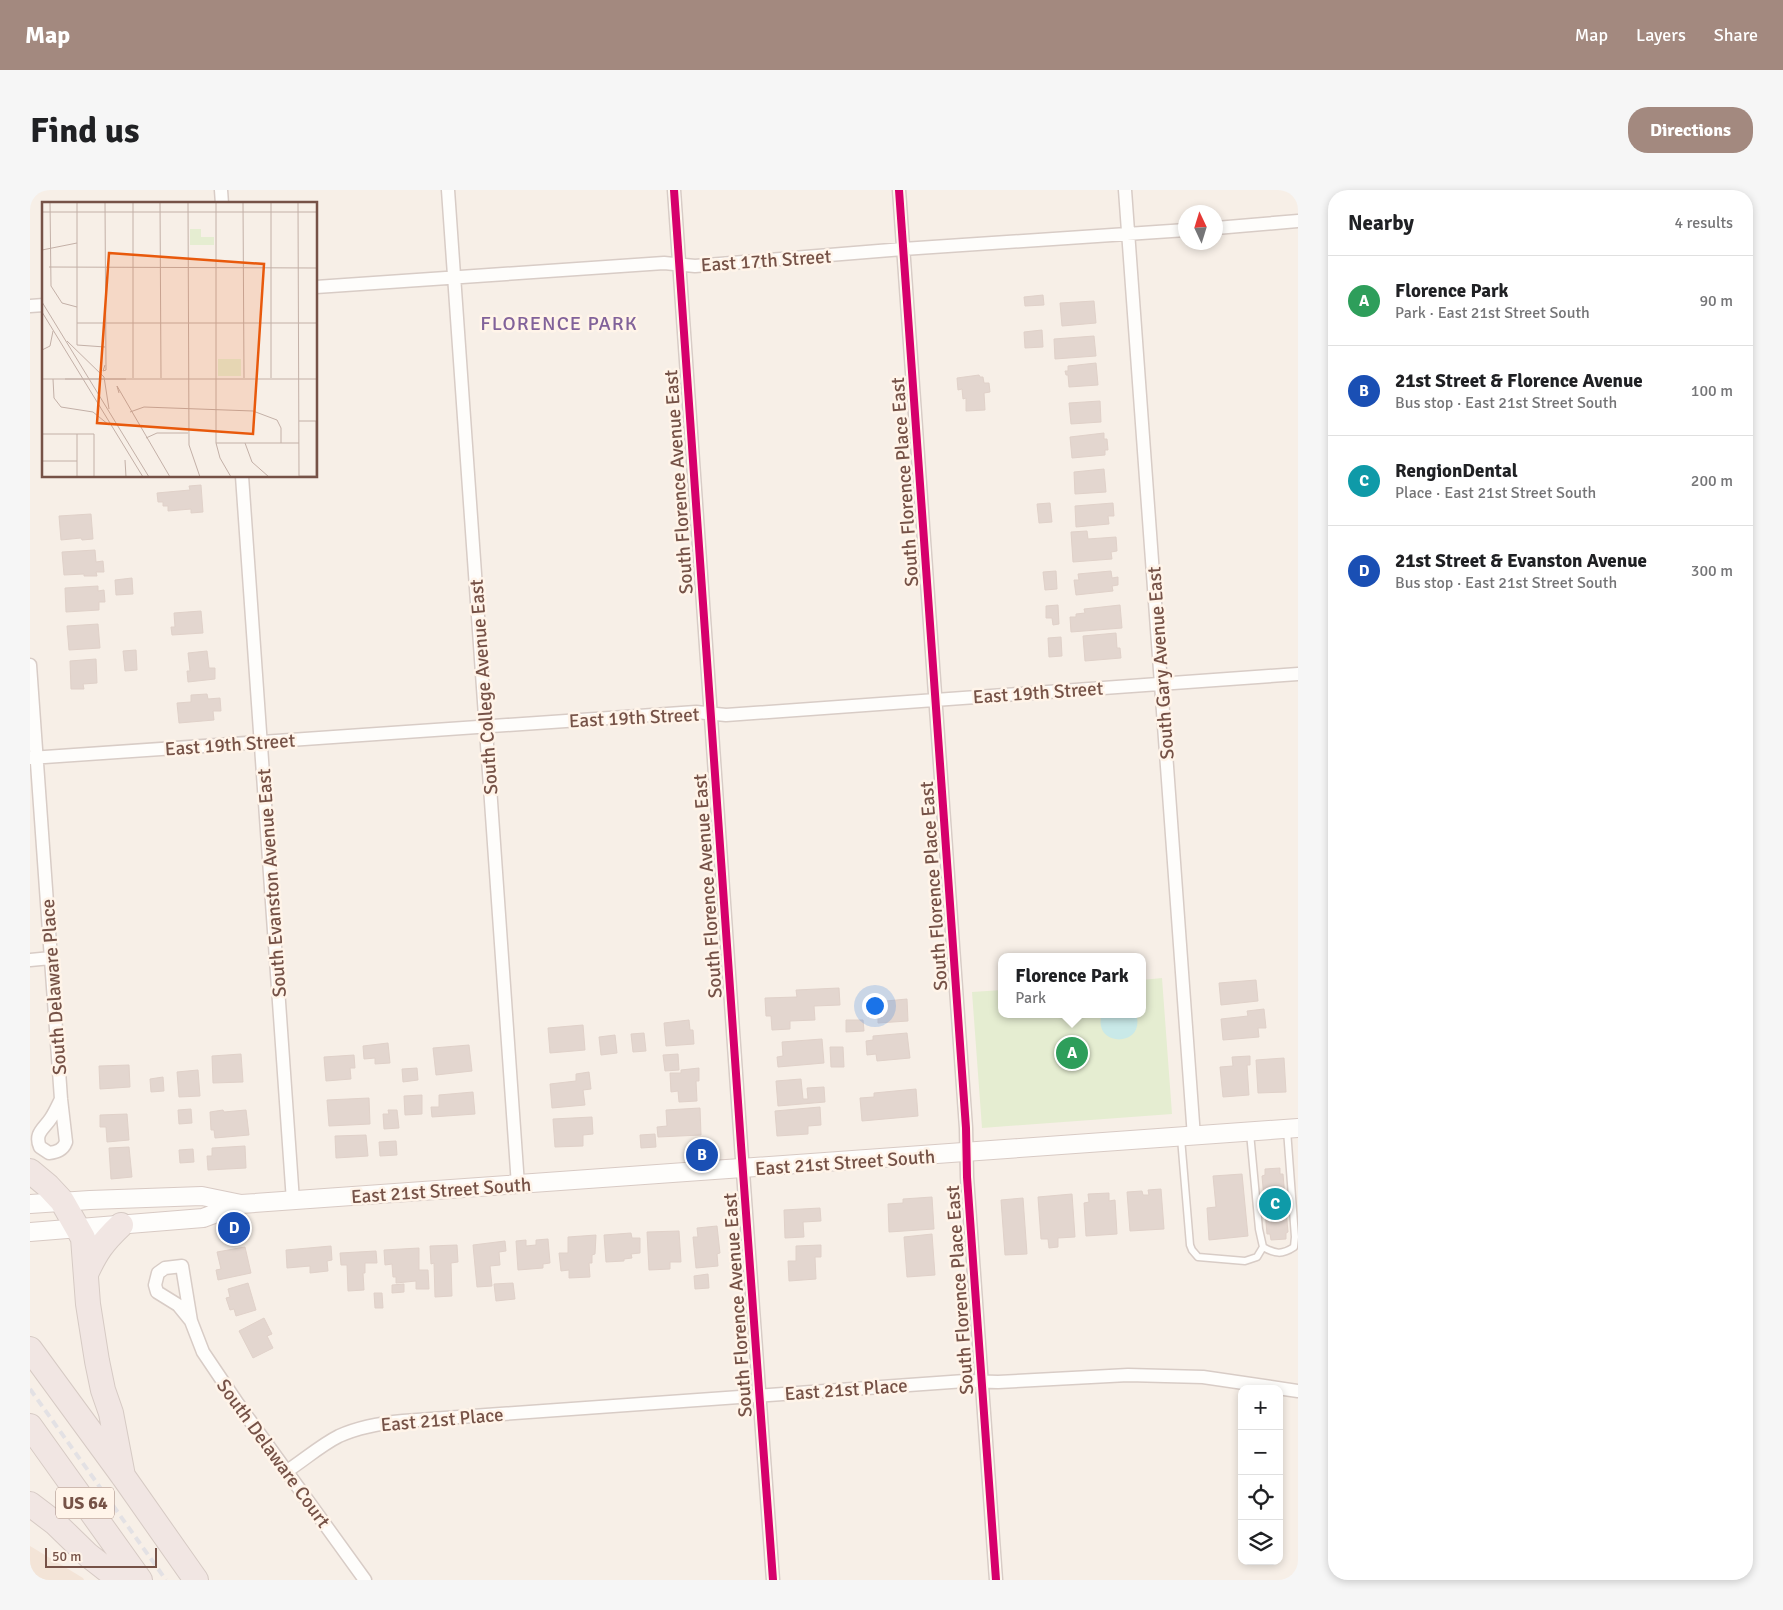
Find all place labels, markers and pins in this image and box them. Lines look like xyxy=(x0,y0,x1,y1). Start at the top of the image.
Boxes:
pin: A xyxy=(1056,1034,1088,1072)
pin: B xyxy=(686,1136,718,1174)
pin: C xyxy=(1259,1185,1291,1223)
pin: D xyxy=(218,1209,250,1247)

